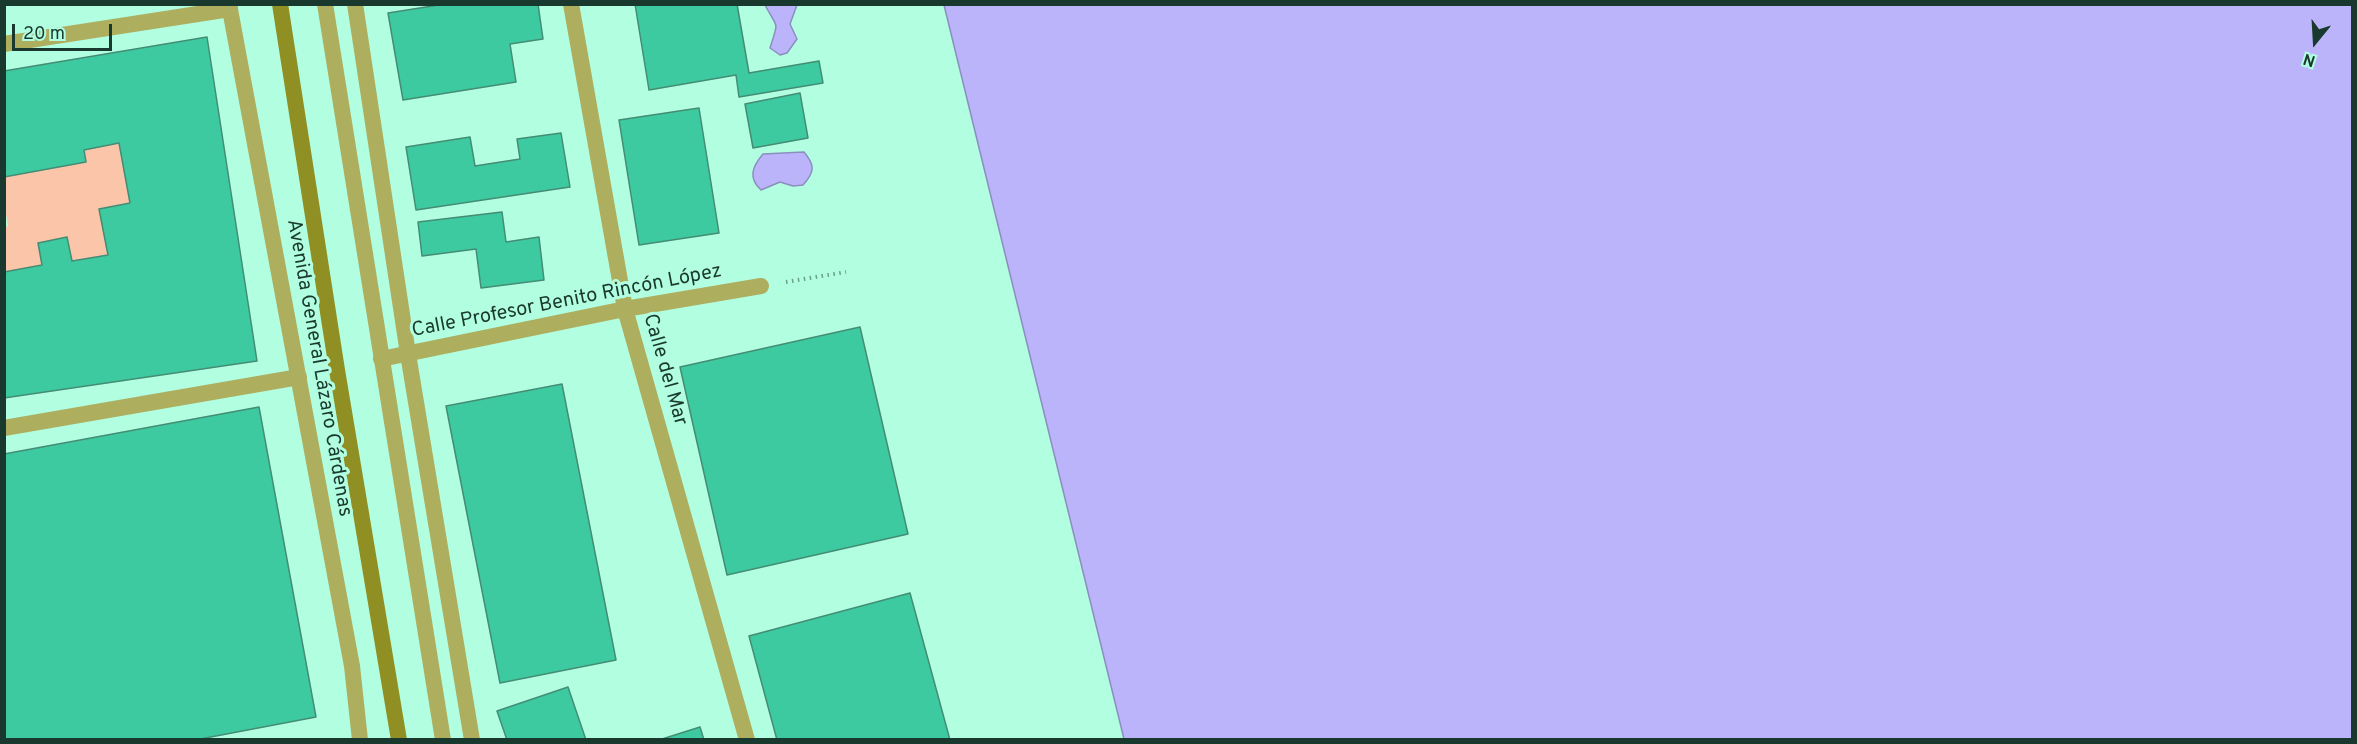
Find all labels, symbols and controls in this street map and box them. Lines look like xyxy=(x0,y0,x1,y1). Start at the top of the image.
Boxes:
scale bar xyxy=(15,12,116,50)
north arrow xyxy=(2285,12,2345,72)
text: 20 m xyxy=(23,23,65,46)
text: N xyxy=(2301,48,2318,70)
street label: Avenida General Lázaro Cárdenas xyxy=(280,217,356,519)
street label: Calle Profesor Benito Rincón López xyxy=(410,260,724,344)
street label: Calle del Mar xyxy=(637,311,691,429)

